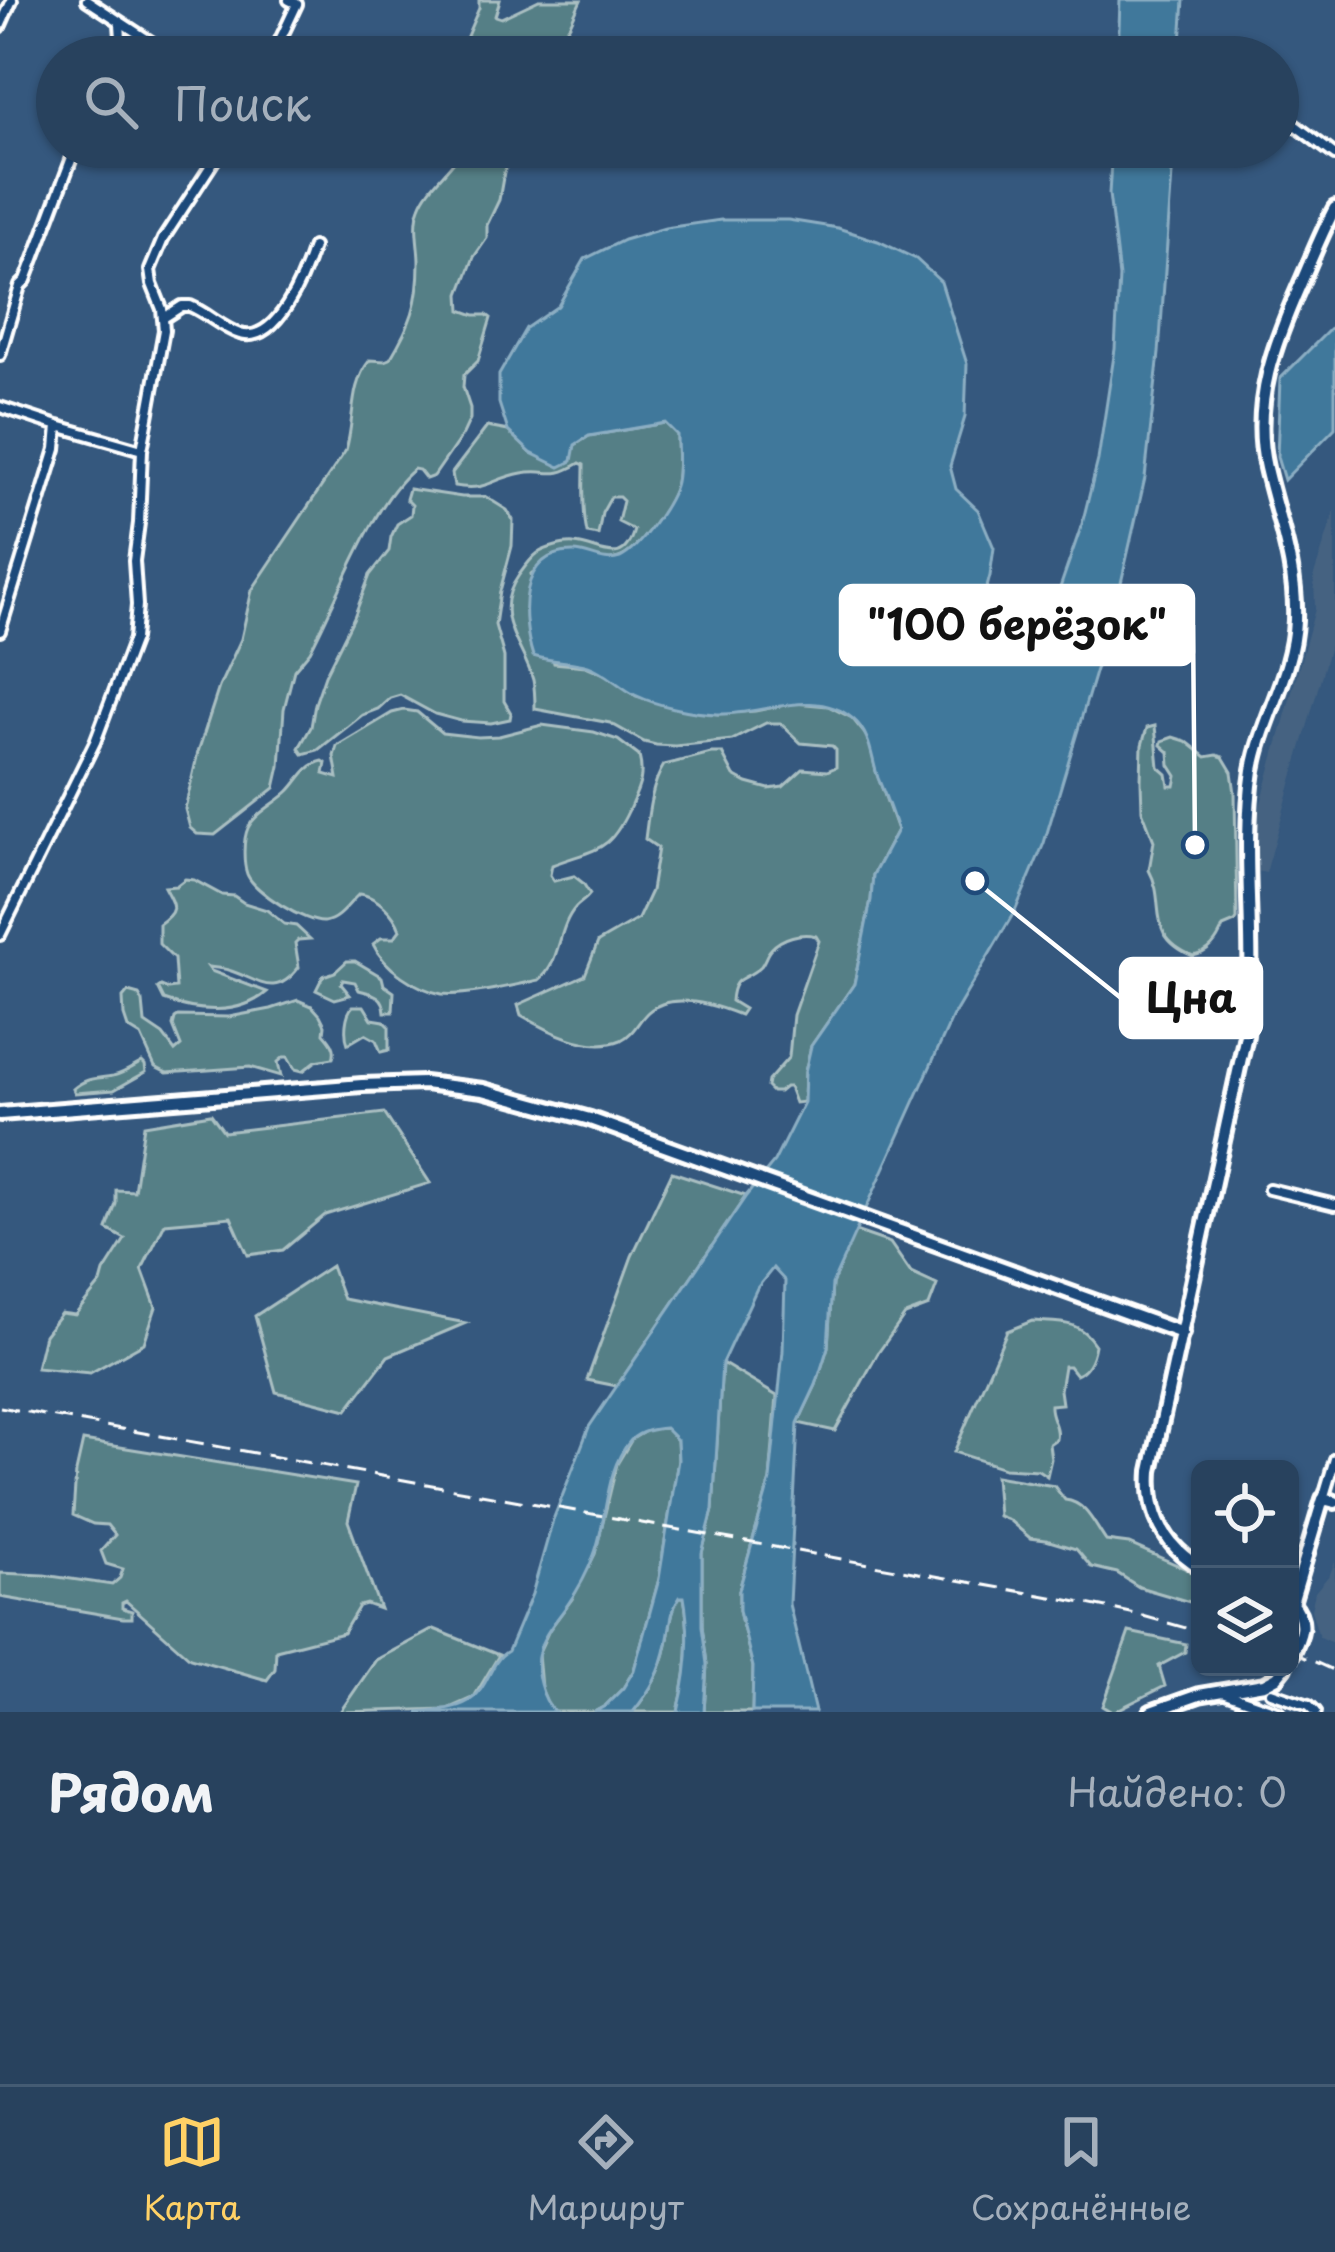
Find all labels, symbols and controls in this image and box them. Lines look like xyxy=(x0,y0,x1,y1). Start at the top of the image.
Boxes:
search box xyxy=(36,36,1299,168)
text: Поиск xyxy=(174,68,311,136)
icon: search xyxy=(78,69,144,135)
callout: "100 берёзок" xyxy=(841,586,1193,664)
text: "100 берёзок" xyxy=(867,591,1167,654)
callout: Цна xyxy=(1121,959,1261,1037)
text: Цна xyxy=(1145,964,1237,1027)
map controls xyxy=(1191,1460,1299,1676)
button: locate xyxy=(1191,1460,1299,1568)
button: layers xyxy=(1191,1568,1299,1676)
text: Рядом xyxy=(48,1752,214,1829)
text: Найдено: 0 xyxy=(1067,1761,1287,1820)
tab: Карта xyxy=(144,2109,240,2231)
tab: Маршрут xyxy=(528,2109,684,2231)
tab: Сохранённые xyxy=(971,2109,1191,2231)

